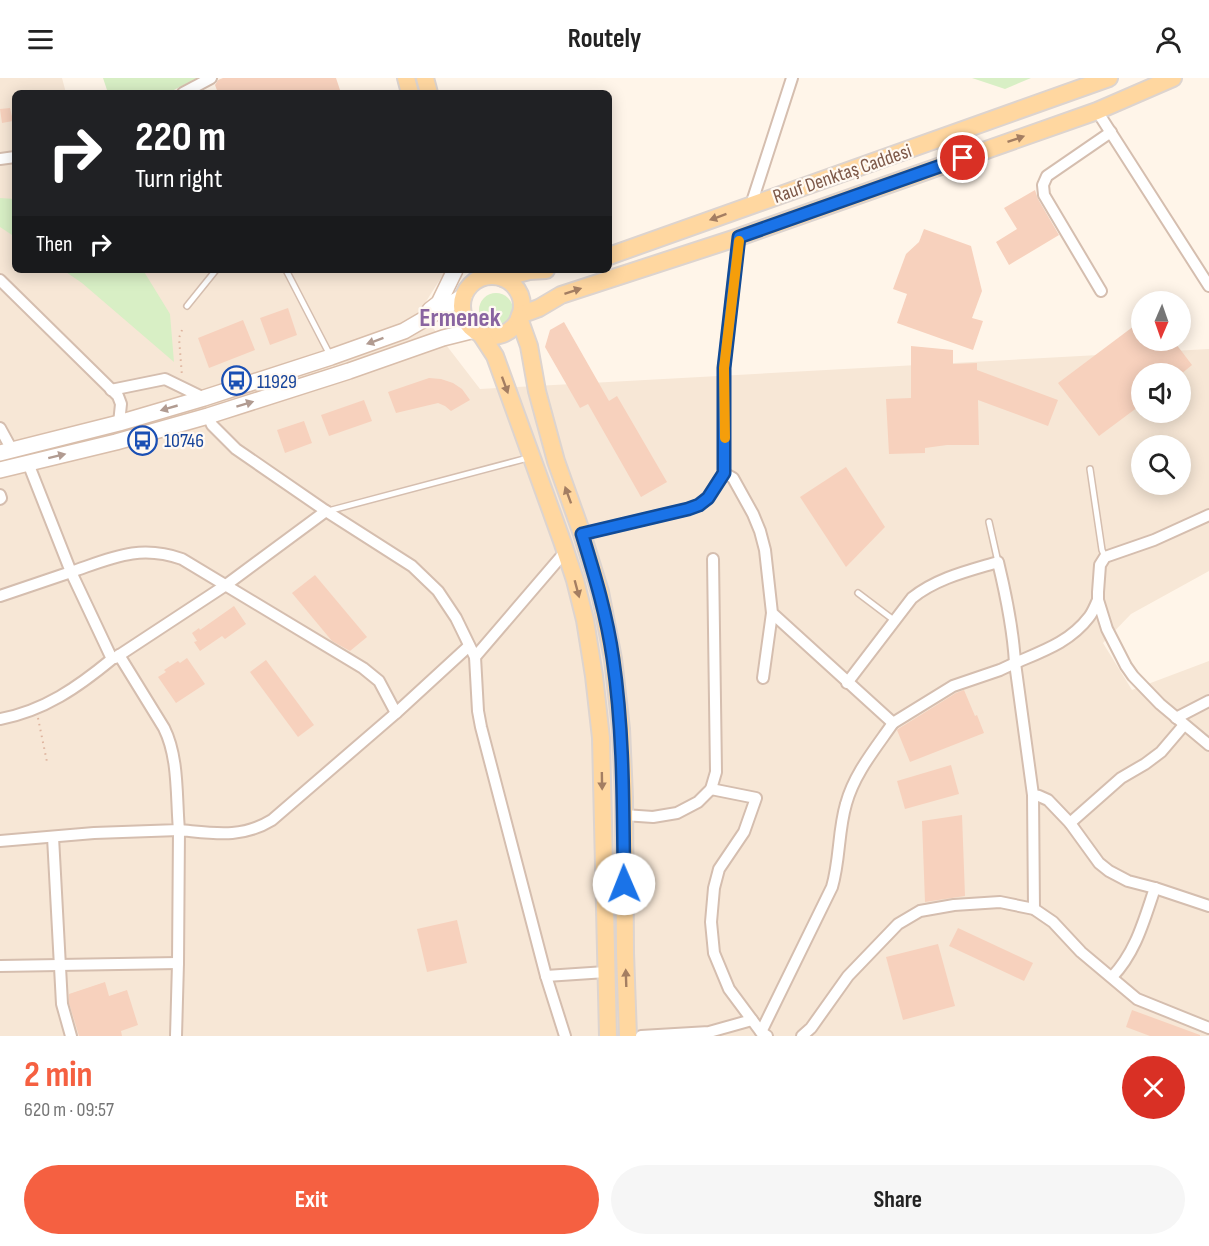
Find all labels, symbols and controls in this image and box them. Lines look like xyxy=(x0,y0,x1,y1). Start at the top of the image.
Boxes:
icon: menu xyxy=(24,23,57,56)
text: Routely xyxy=(568,23,641,55)
icon: person xyxy=(1152,23,1185,56)
text: 220 m xyxy=(135,112,226,163)
icon: right xyxy=(36,114,114,192)
pin xyxy=(937,132,988,183)
one-way arrow xyxy=(1007,134,1025,144)
street label: Rauf Denktaş Caddesi xyxy=(770,139,915,209)
icon: arrive xyxy=(946,141,979,174)
text: Turn right xyxy=(135,163,222,195)
one-way arrow xyxy=(709,212,727,222)
icon: right xyxy=(84,228,117,261)
text: Then xyxy=(36,231,72,258)
one-way arrow xyxy=(564,286,582,295)
north arrow xyxy=(1131,291,1191,351)
map controls xyxy=(1131,291,1191,495)
district label: Ermenek xyxy=(419,303,501,334)
one-way arrow xyxy=(366,337,384,347)
button: sound xyxy=(1131,363,1191,423)
bus stop icon: 11929 xyxy=(220,365,252,397)
place label: 11929 xyxy=(257,370,297,394)
one-way arrow xyxy=(501,376,511,394)
one-way arrow xyxy=(236,399,254,408)
one-way arrow xyxy=(160,404,178,413)
bus stop icon: 10746 xyxy=(127,424,159,456)
place label: 10746 xyxy=(164,429,204,453)
button: search xyxy=(1131,435,1191,495)
one-way arrow xyxy=(48,451,66,461)
one-way arrow xyxy=(563,486,573,504)
one-way arrow xyxy=(573,580,582,598)
one-way arrow xyxy=(597,772,606,791)
position arrow xyxy=(592,852,656,916)
one-way arrow xyxy=(621,968,631,987)
text: 2 min xyxy=(24,1054,93,1097)
button: close xyxy=(1122,1056,1185,1119)
text: 620 m · 09:57 xyxy=(24,1098,114,1122)
button: Exit xyxy=(24,1165,599,1234)
button: Share xyxy=(611,1165,1185,1234)

